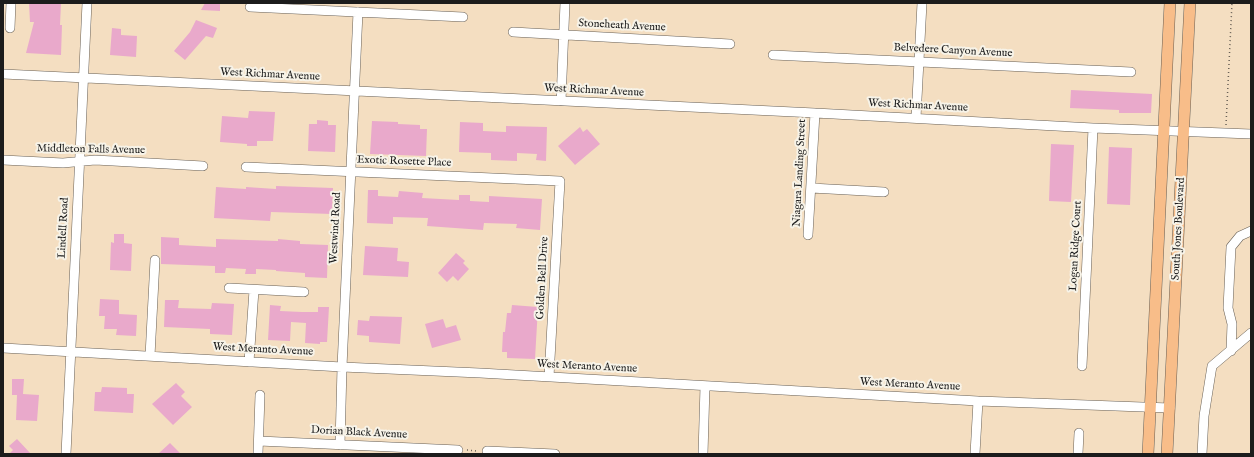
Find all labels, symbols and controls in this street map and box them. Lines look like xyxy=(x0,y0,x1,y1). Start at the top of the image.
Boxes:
street label: Stoneheath Avenue xyxy=(578,17,666,35)
street label: Belvedere Canyon Avenue xyxy=(893,41,1013,61)
street label: West Richmar Avenue xyxy=(220,66,320,84)
street label: West Richmar Avenue xyxy=(544,82,644,100)
street label: West Richmar Avenue xyxy=(868,97,968,115)
street label: Niagara Landing Street xyxy=(791,119,809,227)
street label: Middleton Falls Avenue xyxy=(37,142,145,158)
street label: Exotic Rosette Place xyxy=(356,154,452,170)
street label: South Jones Boulevard xyxy=(1170,177,1188,281)
street label: Westwind Road xyxy=(328,192,344,264)
street label: Lindell Road xyxy=(56,197,72,259)
street label: Logan Ridge Court xyxy=(1067,200,1085,292)
street label: Golden Bell Drive xyxy=(534,236,552,320)
street label: West Meranto Avenue xyxy=(212,341,314,359)
street label: West Meranto Avenue xyxy=(536,358,638,376)
street label: West Meranto Avenue xyxy=(859,376,961,394)
street label: Dorian Black Avenue xyxy=(311,424,407,442)

